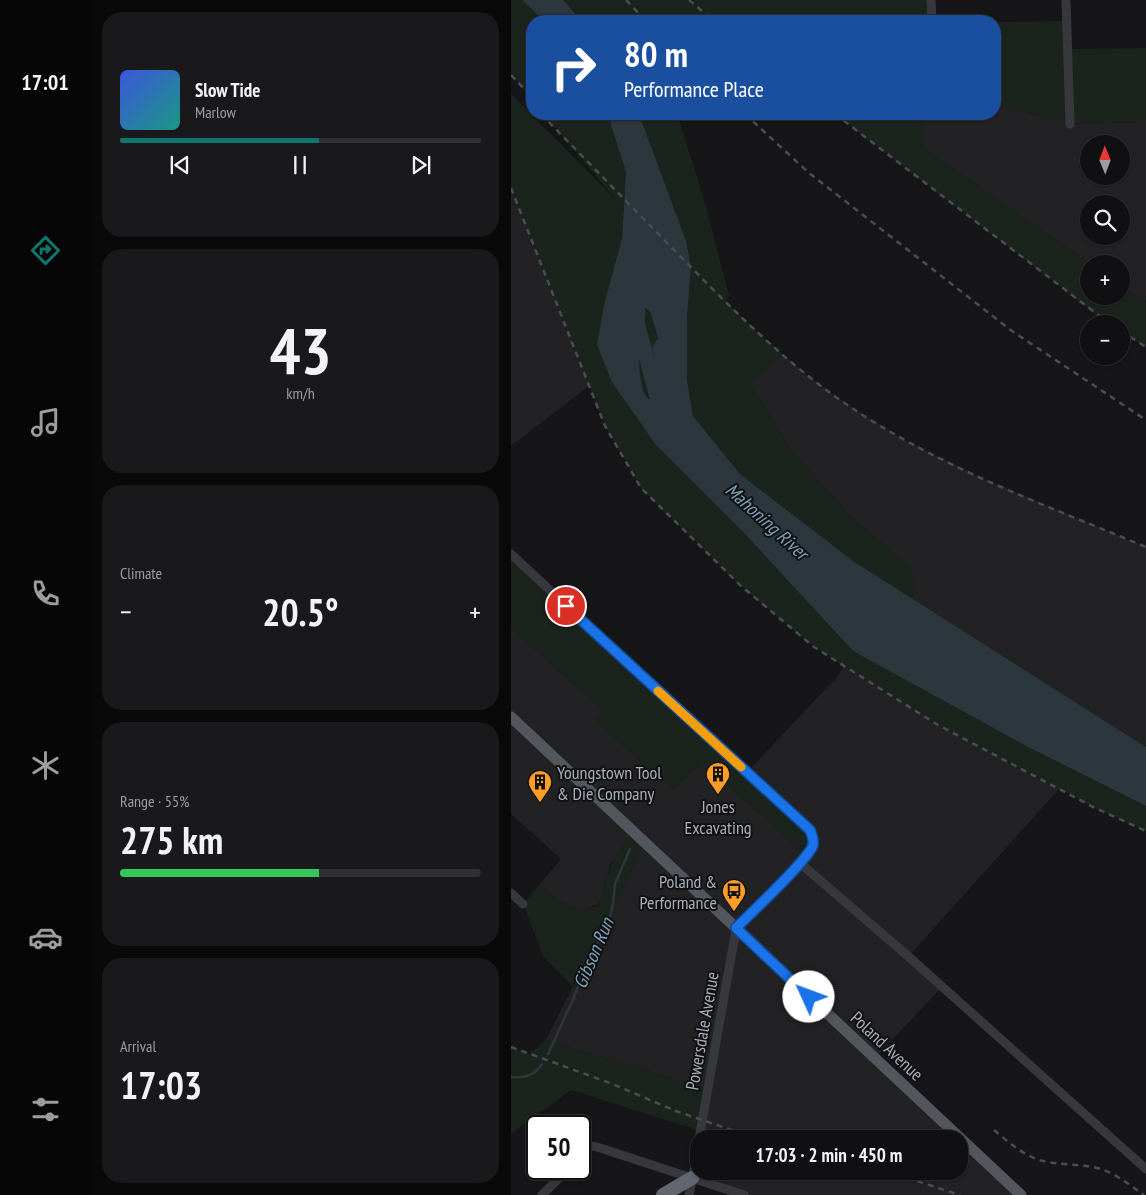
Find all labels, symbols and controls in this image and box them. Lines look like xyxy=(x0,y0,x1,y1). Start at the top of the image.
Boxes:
text: 80 m xyxy=(624,31,688,77)
icon: right xyxy=(541,35,606,100)
text: 17:01 xyxy=(21,68,69,96)
text: Performance Place xyxy=(624,75,764,103)
text: Slow Tide xyxy=(195,78,260,102)
text: Marlow xyxy=(195,102,236,122)
north arrow xyxy=(1080,135,1130,185)
map controls xyxy=(1080,135,1130,365)
icon: previous xyxy=(166,151,194,179)
icon: pause xyxy=(286,151,314,179)
icon: next xyxy=(407,151,435,179)
button: search xyxy=(1080,195,1130,245)
icon: directions xyxy=(28,233,63,268)
button: + xyxy=(1080,255,1130,305)
text: 43 xyxy=(269,308,332,392)
button: − xyxy=(1080,315,1130,365)
text: km/h xyxy=(286,383,315,403)
icon: music xyxy=(28,405,63,440)
water label: Mahoning River xyxy=(721,478,815,566)
text: Climate xyxy=(120,563,162,583)
icon: phone xyxy=(28,576,63,611)
pin xyxy=(545,585,587,627)
text: 20.5° xyxy=(262,587,339,636)
icon: arrive xyxy=(552,592,580,620)
text: − xyxy=(120,593,132,630)
text: + xyxy=(469,593,481,630)
icon: climate xyxy=(28,748,63,783)
place label: Youngstown Tool & Die Company xyxy=(557,761,662,805)
building icon: Jones Excavating xyxy=(705,761,731,795)
building icon: Youngstown Tool & Die Company xyxy=(527,769,553,803)
text: Range · 55% xyxy=(120,791,189,811)
place label: Jones Excavating xyxy=(684,795,752,839)
text: 275 km xyxy=(120,815,223,864)
place label: Poland & Performance xyxy=(639,870,717,914)
bus stop icon: Poland & Performance xyxy=(721,878,747,912)
water label: Gibson Run xyxy=(567,913,619,992)
icon: car xyxy=(28,920,63,955)
street label: Powersdale Avenue xyxy=(680,970,724,1092)
position arrow xyxy=(782,970,834,1022)
street label: Poland Avenue xyxy=(846,1006,928,1086)
text: Arrival xyxy=(120,1036,156,1056)
text: 17:03 xyxy=(120,1060,202,1109)
icon: filters xyxy=(28,1092,63,1127)
speed limit sign: 50 xyxy=(526,1115,591,1180)
text: 17:03 · 2 min · 450 m xyxy=(756,1143,902,1167)

